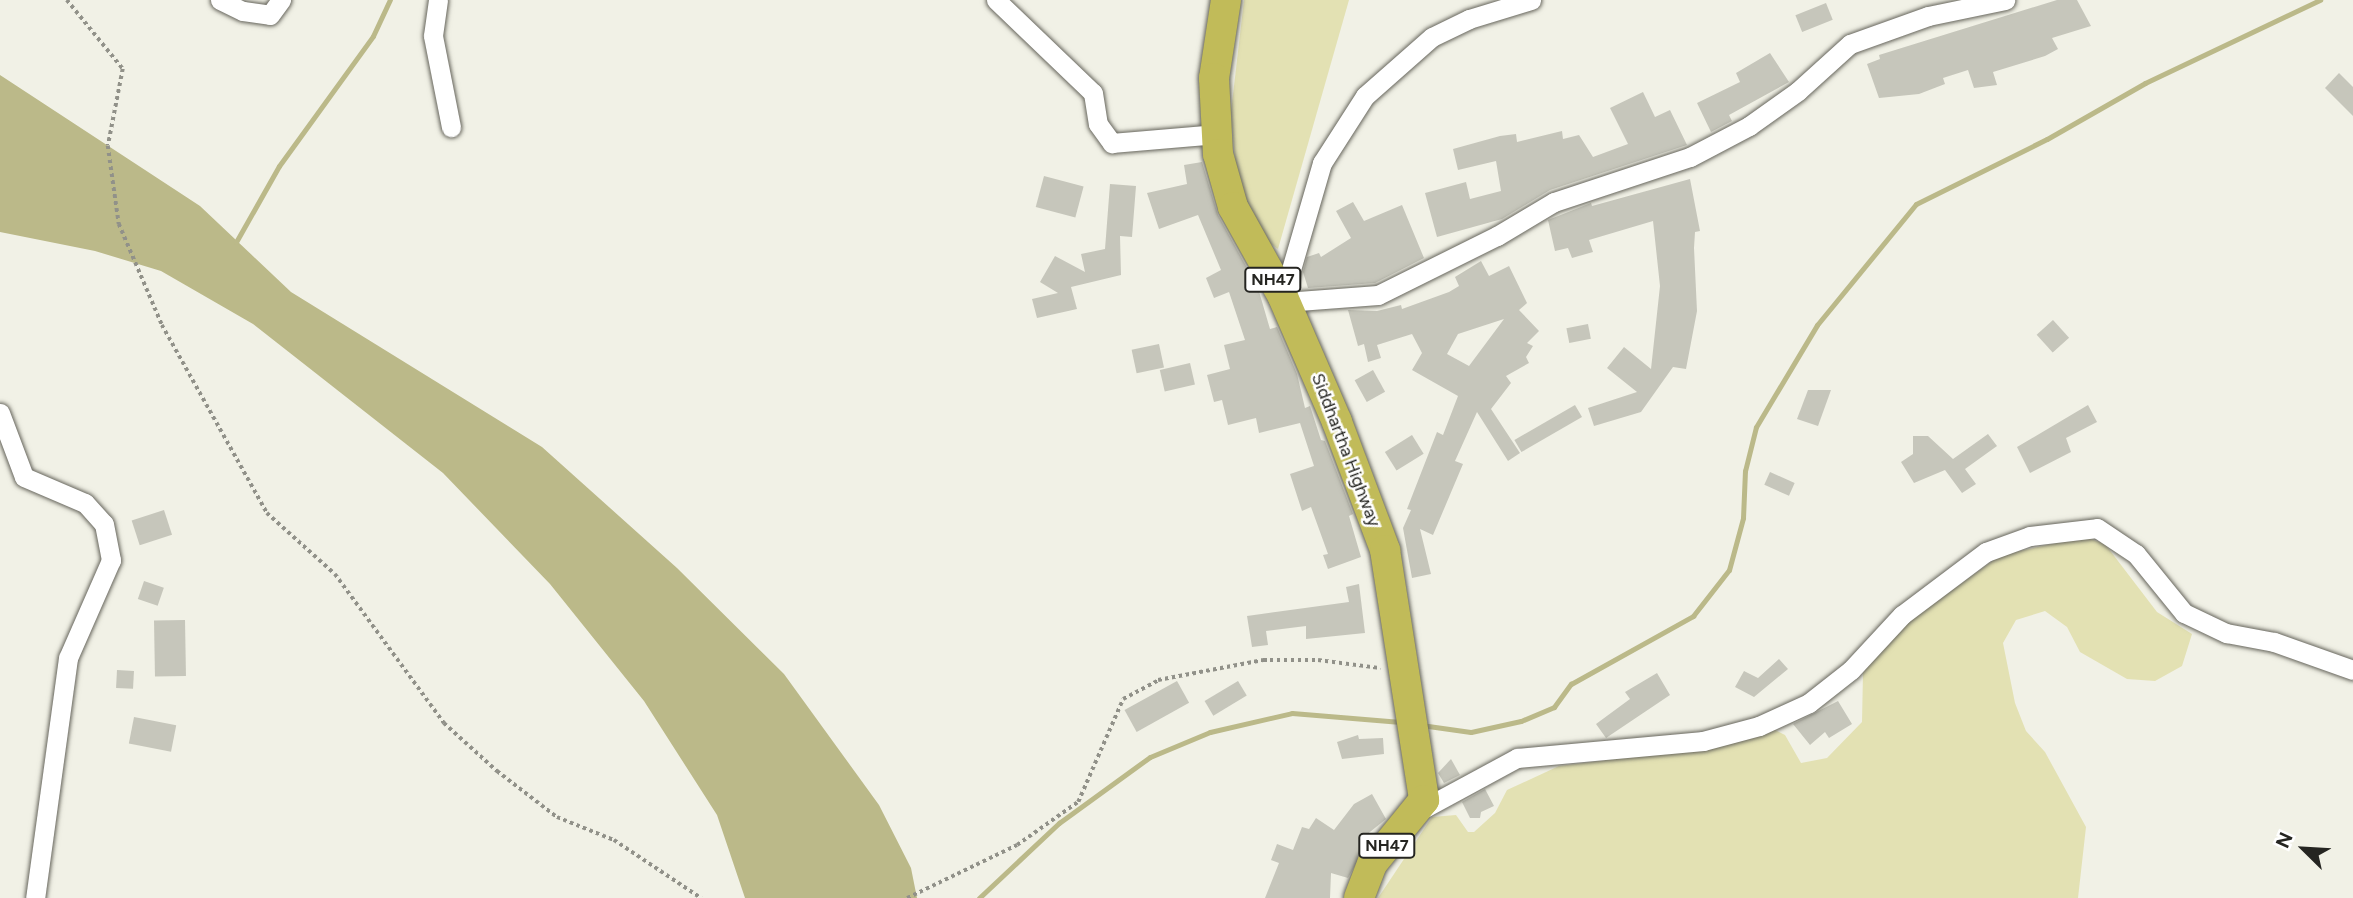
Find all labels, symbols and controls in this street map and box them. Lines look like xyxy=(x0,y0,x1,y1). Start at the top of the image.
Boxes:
road number: NH47 xyxy=(1243,268,1303,292)
street label: Siddhartha Highway xyxy=(1307,370,1385,530)
north arrow xyxy=(2269,814,2339,884)
text: N xyxy=(2271,829,2298,852)
road number: NH47 xyxy=(1357,834,1417,859)

